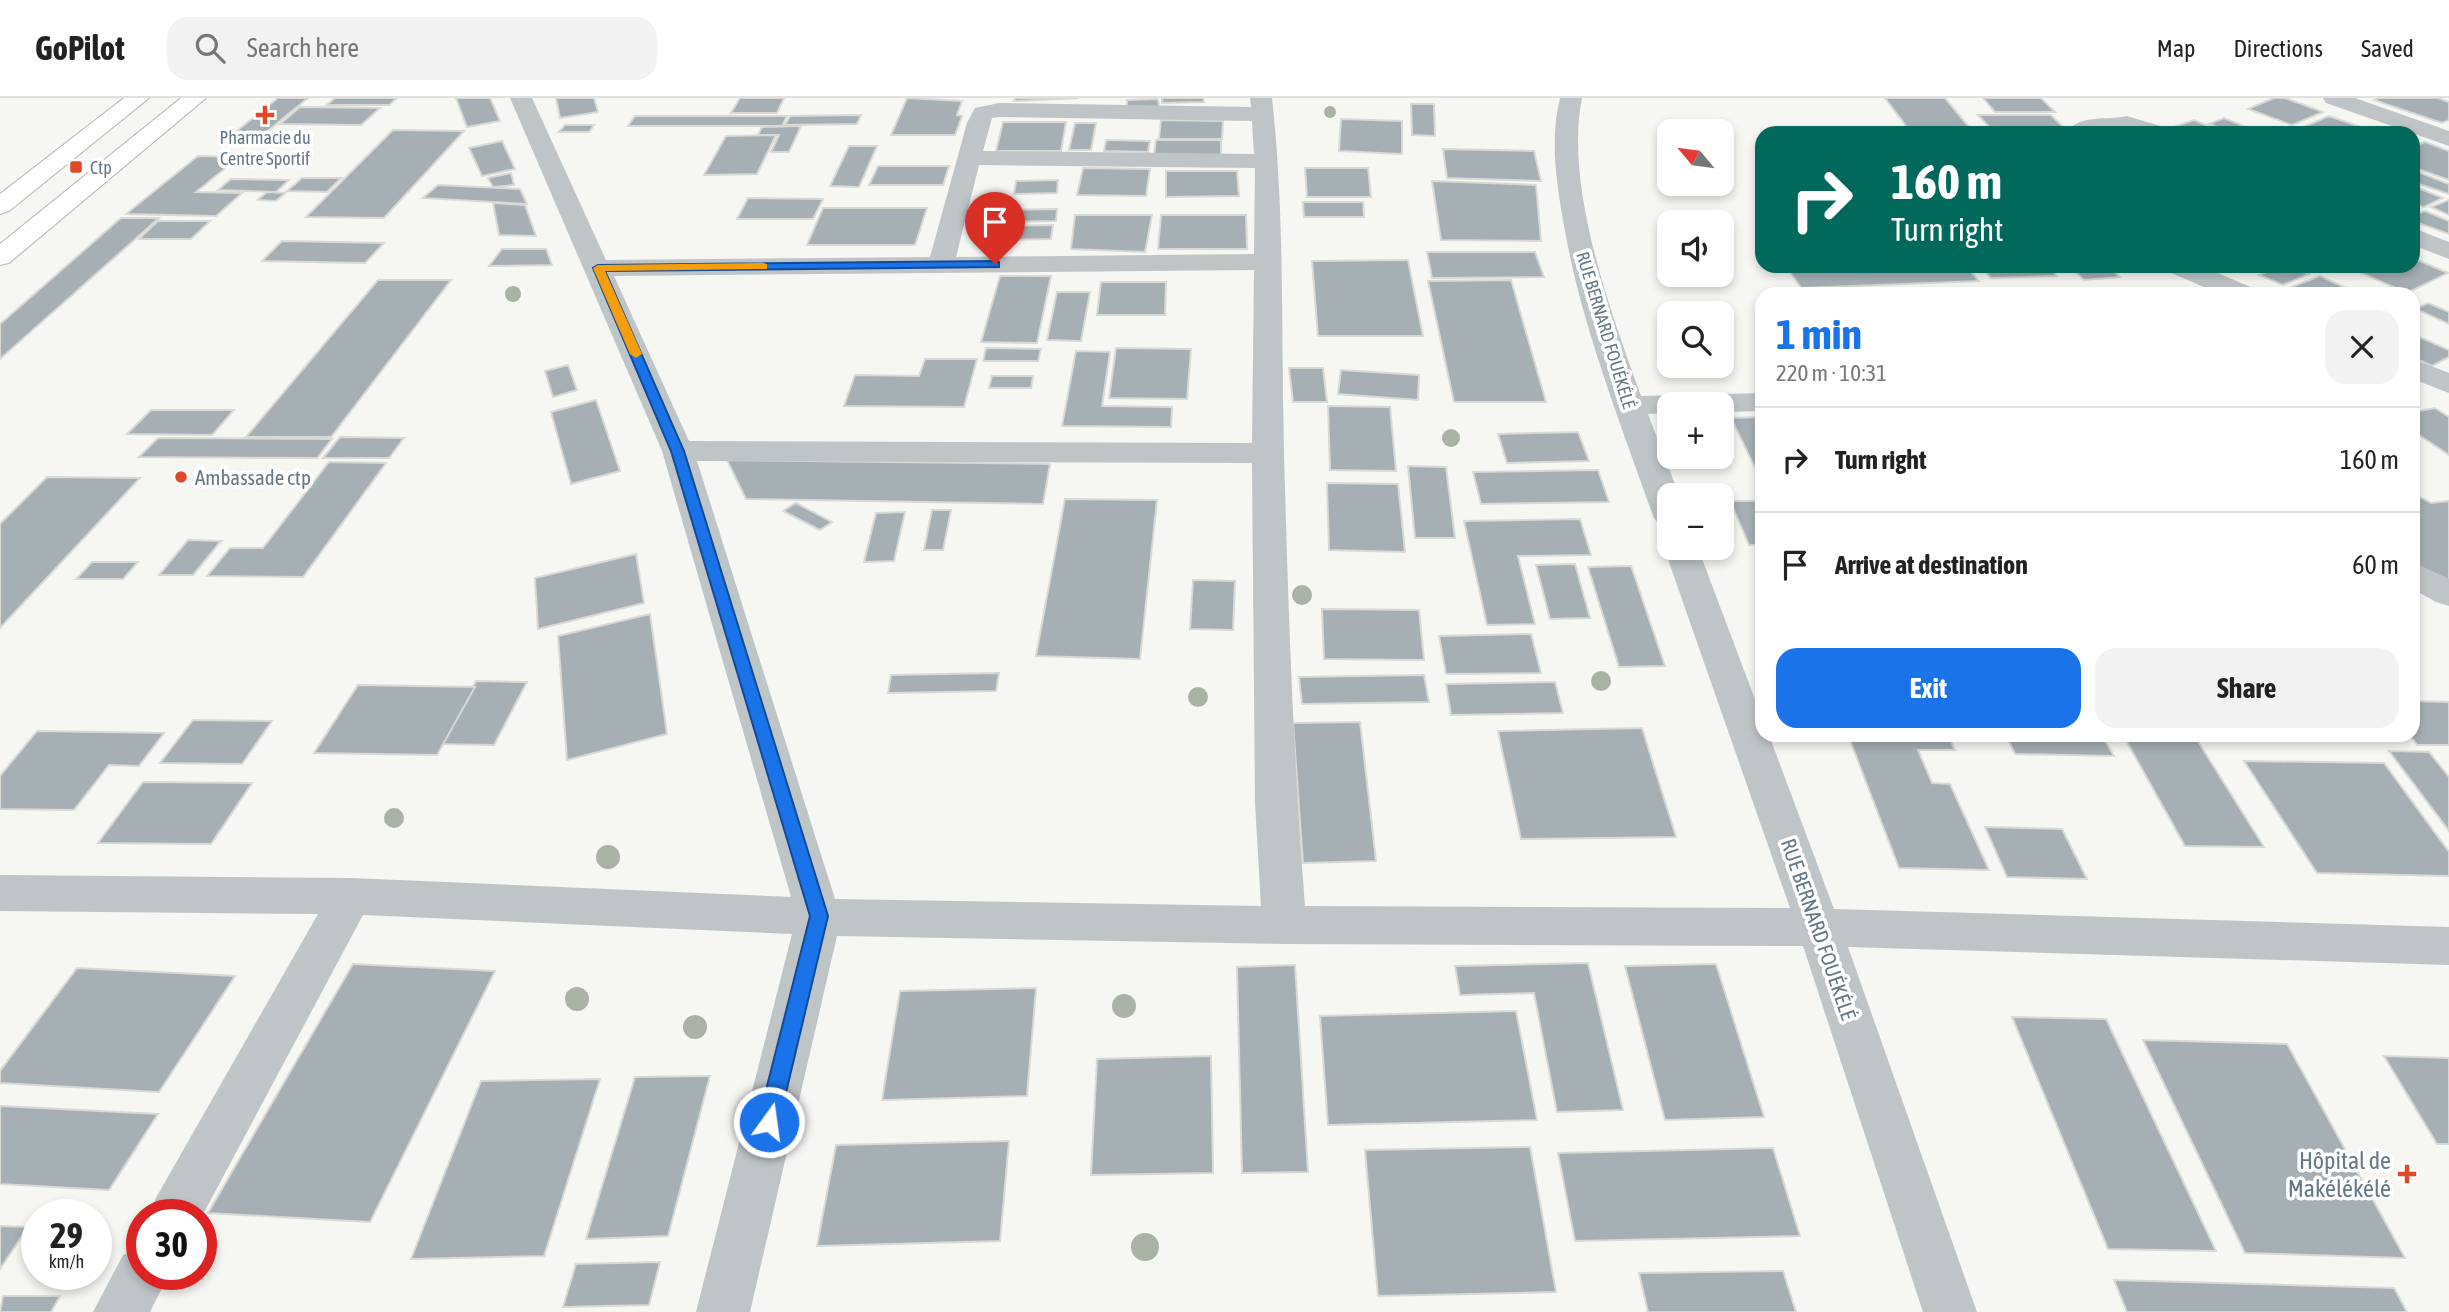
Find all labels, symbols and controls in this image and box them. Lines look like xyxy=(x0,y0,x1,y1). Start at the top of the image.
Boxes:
search box xyxy=(167,17,657,80)
text: GoPilot xyxy=(35,29,125,67)
icon: search xyxy=(191,29,229,67)
text: Search here xyxy=(247,33,359,63)
text: Map xyxy=(2157,35,2195,62)
text: Directions xyxy=(2233,35,2323,62)
text: Saved xyxy=(2361,35,2414,62)
marker: Pharmacie du Centre Sportif xyxy=(257,107,273,123)
north arrow xyxy=(1657,119,1734,196)
map controls xyxy=(1657,119,1734,560)
place label: Pharmacie du Centre Sportif xyxy=(219,127,311,169)
text: 160 m xyxy=(1891,153,2002,209)
icon: right xyxy=(1776,154,1867,245)
place label: Ctp xyxy=(90,157,112,178)
marker: Ctp xyxy=(68,159,84,175)
pin xyxy=(965,192,1025,264)
icon: arrive xyxy=(976,203,1014,241)
button: sound xyxy=(1657,210,1734,287)
text: Turn right xyxy=(1891,211,2004,248)
street label: RUE BERNARD FOUÉKÉLÉ xyxy=(1572,249,1640,411)
button: search xyxy=(1657,301,1734,378)
text: 1 min xyxy=(1776,310,1862,358)
button: close xyxy=(2325,310,2399,384)
text: 220 m · 10:31 xyxy=(1776,360,1887,386)
button: + xyxy=(1657,392,1734,469)
icon: right xyxy=(1776,441,1814,479)
text: Turn right xyxy=(1835,445,1926,475)
text: 160 m xyxy=(2340,445,2399,475)
place label: Ambassade ctp xyxy=(195,465,311,489)
marker: Ambassade ctp xyxy=(173,469,189,485)
button: − xyxy=(1657,483,1734,560)
icon: arrive xyxy=(1776,546,1814,584)
text: Arrive at destination xyxy=(1835,550,2028,580)
text: 60 m xyxy=(2352,550,2399,580)
button: Exit xyxy=(1776,648,2081,728)
button: Share xyxy=(2095,648,2399,728)
street label: RUE BERNARD FOUÉKÉLÉ xyxy=(1777,835,1861,1023)
position arrow xyxy=(732,1085,806,1159)
place label: Hôpital de Makélékélé xyxy=(2288,1147,2391,1202)
marker: Hôpital de Makélékélé xyxy=(2397,1164,2417,1184)
speed limit sign: 30 xyxy=(126,1199,217,1290)
text: 29 xyxy=(50,1215,83,1255)
text: km/h xyxy=(49,1251,84,1272)

